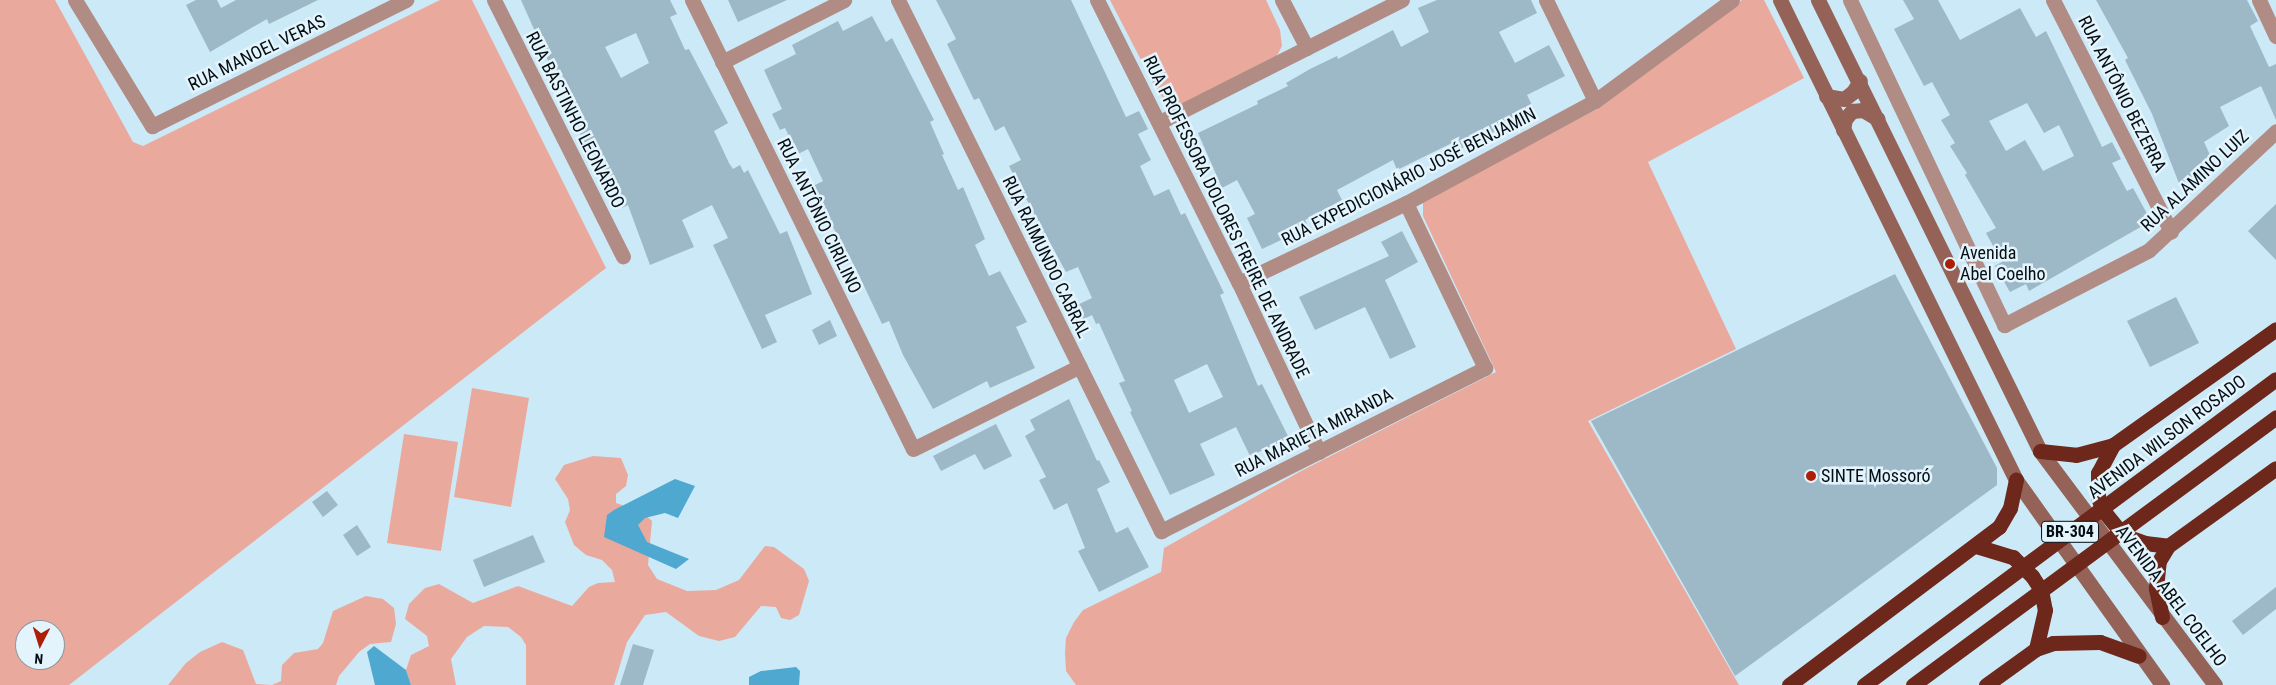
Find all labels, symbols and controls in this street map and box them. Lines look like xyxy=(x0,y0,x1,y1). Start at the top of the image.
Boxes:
street label: RUA MANOEL VERAS xyxy=(185,10,329,96)
street label: RUA ANTÔNIO BEZERRA xyxy=(2073,12,2171,176)
street label: RUA BASTINHO LEONARDO xyxy=(521,28,629,212)
street label: RUA PROFESSORA DOLORES FREIRE DE ANDRADE xyxy=(1138,52,1314,382)
street label: RUA EXPEDICIONÁRIO JOSÉ BENJAMIN xyxy=(1278,103,1540,251)
street label: RUA ALAMINO LUIZ xyxy=(2137,125,2253,237)
street label: RUA ANTÔNIO CIRILINO xyxy=(772,135,866,297)
street label: RUA RAIMUNDO CABRAL xyxy=(997,173,1095,341)
place label: Avenida Abel Coelho xyxy=(1960,243,2045,286)
marker: Avenida Abel Coelho xyxy=(1944,258,1956,270)
street label: AVENIDA WILSON ROSADO xyxy=(2084,371,2250,503)
street label: RUA MARIETA MIRANDA xyxy=(1232,384,1396,482)
place label: SINTE Mossoró xyxy=(1821,465,1931,487)
marker: SINTE Mossoró xyxy=(1805,470,1817,482)
road number: BR-304 xyxy=(2040,518,2100,546)
street label: AVENIDA ABEL COELHO xyxy=(2111,521,2231,671)
north arrow xyxy=(15,620,65,670)
text: N xyxy=(34,651,44,667)

